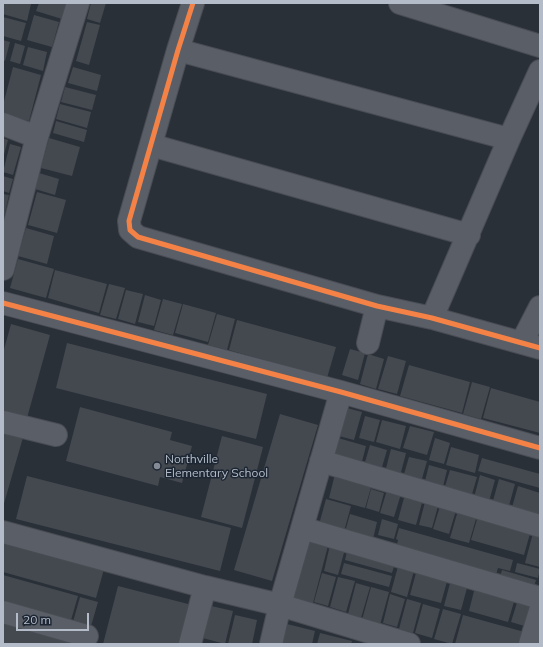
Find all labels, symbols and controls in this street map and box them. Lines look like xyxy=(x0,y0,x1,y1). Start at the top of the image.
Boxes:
place label: Northville Elementary School xyxy=(165,452,268,480)
marker: Northville Elementary School xyxy=(152,461,162,471)
scale bar xyxy=(18,605,91,631)
text: 20 m xyxy=(23,612,51,627)

